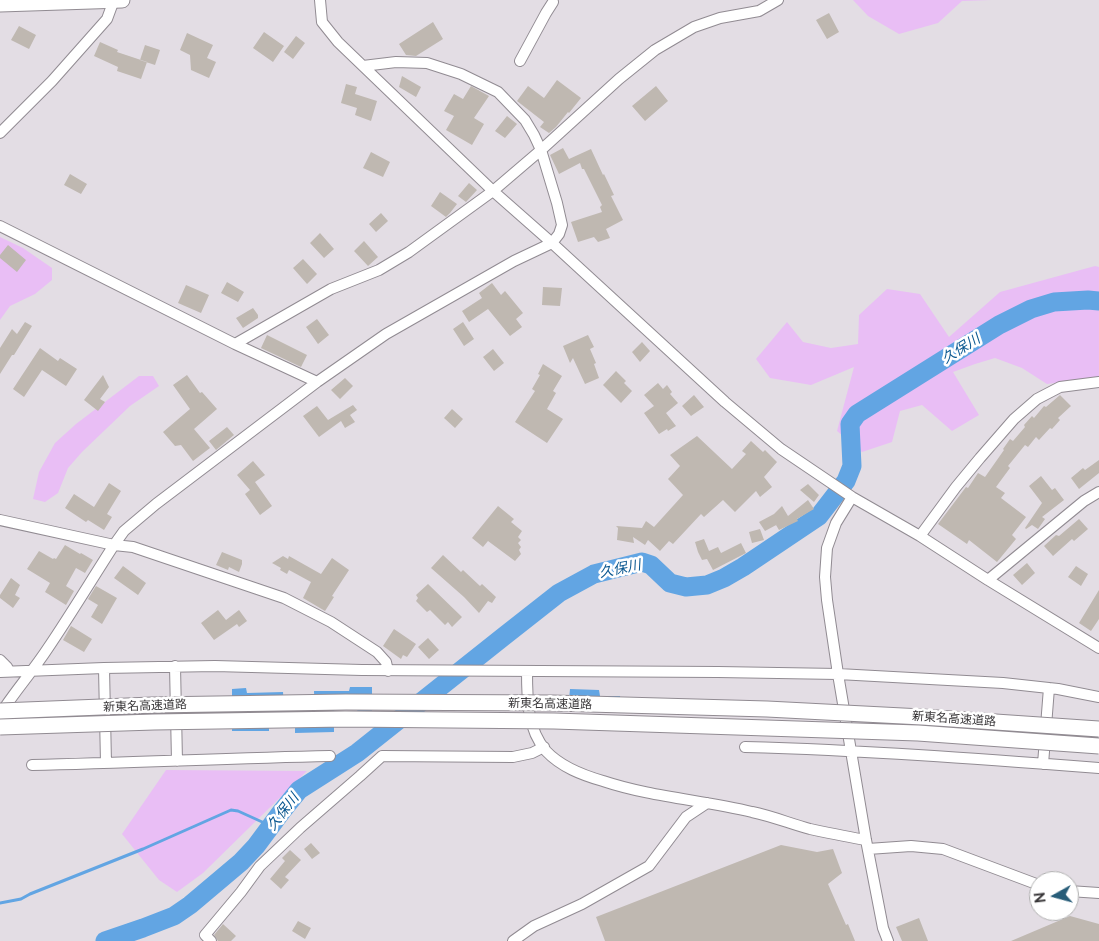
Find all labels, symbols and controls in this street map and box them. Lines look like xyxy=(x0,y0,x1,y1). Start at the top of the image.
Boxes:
water label: 久保川 xyxy=(939,331,983,367)
water label: 久保川 xyxy=(598,557,642,581)
street label: 新東名高速道路 xyxy=(508,696,592,712)
street label: 新東名高速道路 xyxy=(103,697,187,715)
street label: 新東名高速道路 xyxy=(912,709,996,729)
water label: 久保川 xyxy=(263,790,303,834)
north arrow xyxy=(1029,871,1079,921)
text: N xyxy=(1032,891,1049,904)

